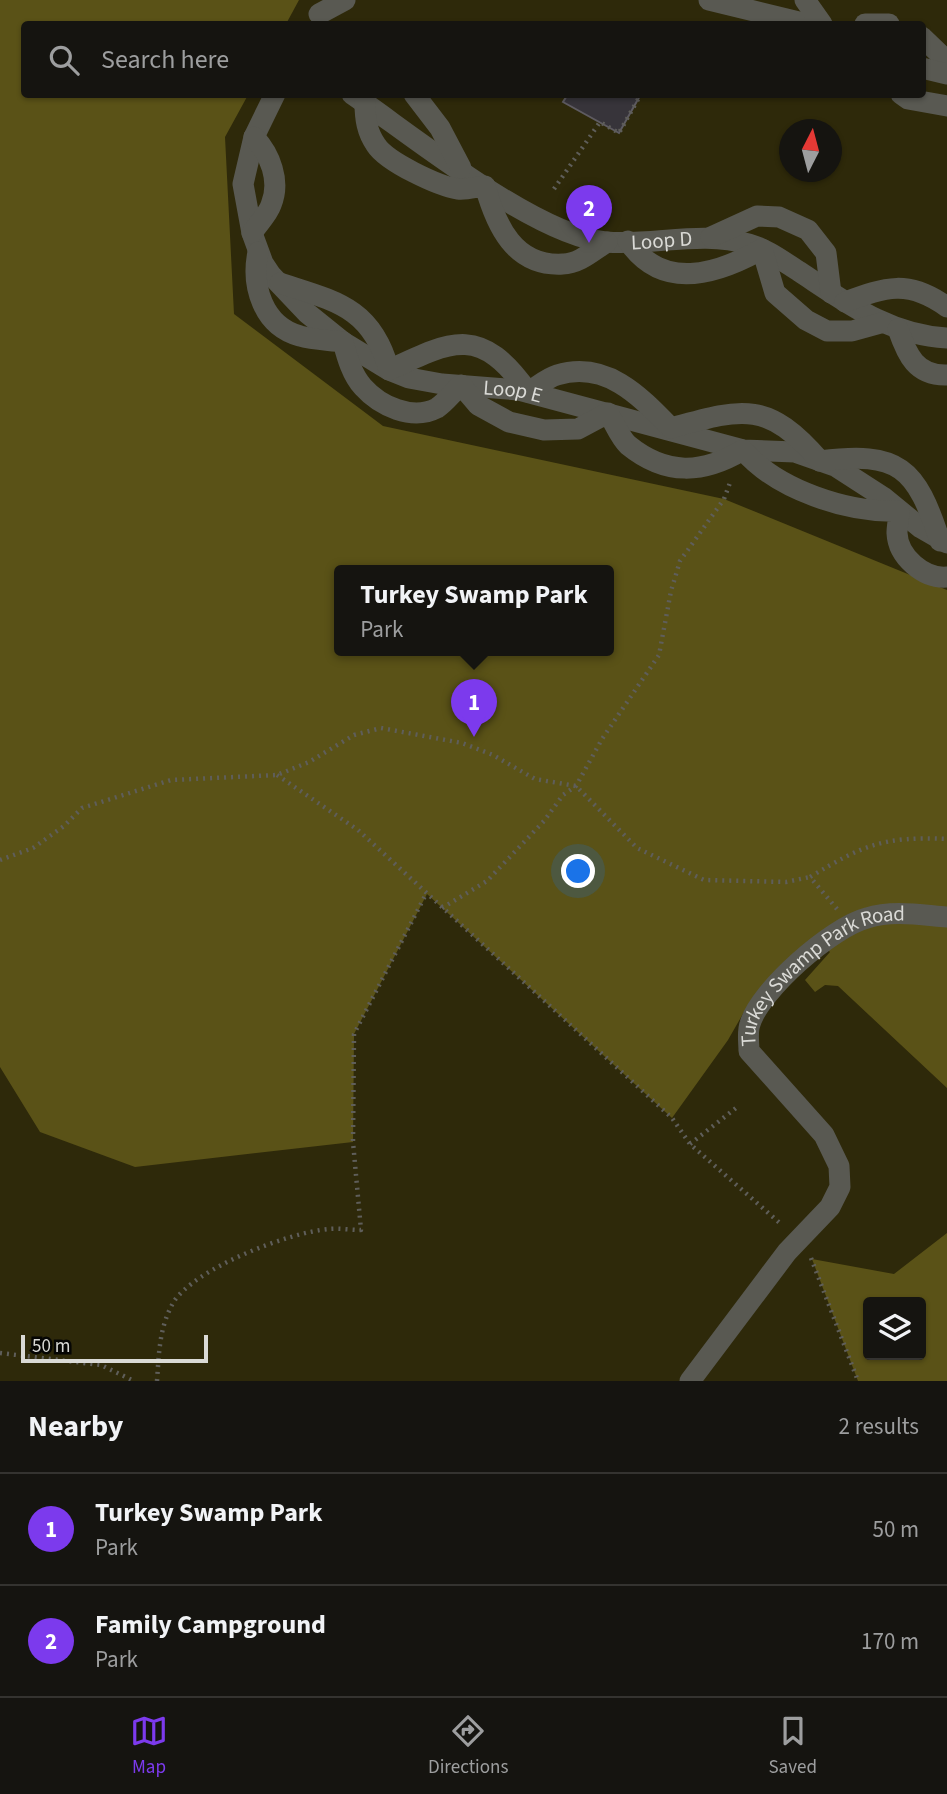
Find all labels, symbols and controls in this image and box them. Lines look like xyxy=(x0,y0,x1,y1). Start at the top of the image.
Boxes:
search box xyxy=(21,21,926,98)
icon: search xyxy=(45,41,83,79)
text: Search here xyxy=(101,41,229,78)
north arrow xyxy=(779,119,842,182)
pin: 2 xyxy=(566,185,612,243)
street label: Loop D xyxy=(630,223,693,258)
street label: Loop E xyxy=(482,372,546,411)
popup xyxy=(334,565,614,656)
text: Turkey Swamp Park xyxy=(360,576,588,613)
text: Park xyxy=(360,613,403,646)
pin: 1 xyxy=(451,679,497,737)
your location xyxy=(561,854,595,888)
street label: Turkey Swamp Park Road xyxy=(733,899,905,1047)
map controls xyxy=(863,1297,926,1360)
button: layers xyxy=(863,1297,926,1360)
scale bar xyxy=(21,1332,208,1364)
text: 50 m xyxy=(32,1333,70,1360)
text: Nearby xyxy=(28,1405,123,1448)
text: 2 results xyxy=(839,1410,919,1443)
text: Turkey Swamp Park xyxy=(95,1494,322,1531)
text: 1 xyxy=(45,1513,57,1546)
text: 50 m xyxy=(872,1513,919,1546)
text: Park xyxy=(95,1531,138,1564)
text: Family Campground xyxy=(95,1606,326,1643)
text: 2 xyxy=(45,1625,57,1658)
text: 170 m xyxy=(861,1625,919,1658)
text: Park xyxy=(95,1643,138,1676)
tab: Map xyxy=(130,1712,168,1781)
tab: Directions xyxy=(428,1712,508,1781)
tab: Saved xyxy=(768,1712,817,1781)

